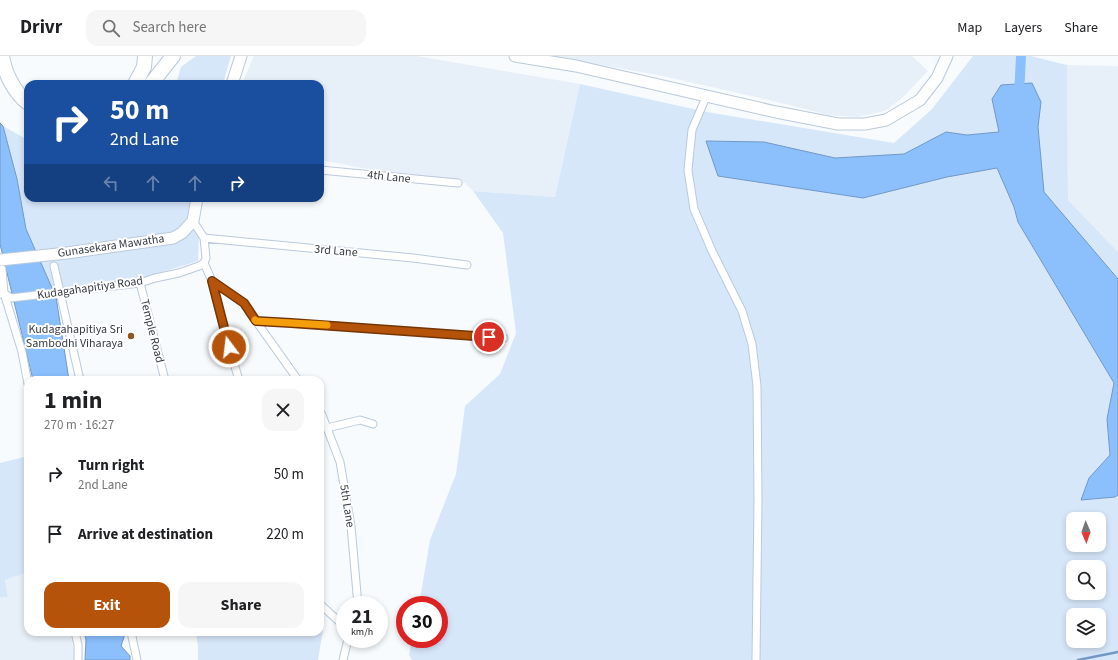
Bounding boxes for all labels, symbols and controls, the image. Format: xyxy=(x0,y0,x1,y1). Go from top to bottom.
search box xyxy=(86,10,366,46)
text: Drivr xyxy=(20,14,62,41)
icon: search xyxy=(100,17,122,39)
text: Search here xyxy=(132,17,206,38)
text: Map xyxy=(957,18,982,38)
text: Layers xyxy=(1004,18,1042,38)
text: Share xyxy=(1064,18,1098,38)
text: 50 m xyxy=(110,90,169,130)
icon: right xyxy=(44,96,96,148)
text: 2nd Lane xyxy=(110,127,179,152)
street label: 4th Lane xyxy=(367,166,411,188)
icon: left xyxy=(100,172,122,194)
icon: ahead xyxy=(142,172,164,194)
icon: ahead xyxy=(184,172,206,194)
icon: right xyxy=(226,172,248,194)
street label: Gunasekara Mawatha xyxy=(57,230,165,262)
street label: 3rd Lane xyxy=(314,241,358,261)
street label: Kudagahapitiya Road xyxy=(36,272,144,304)
street label: Temple Road xyxy=(136,297,168,365)
pin xyxy=(472,320,506,354)
place label: Kudagahapitiya Sri Sambodhi Viharaya xyxy=(26,321,123,352)
position arrow xyxy=(208,326,250,368)
icon: arrive xyxy=(478,326,500,348)
marker: Kudagahapitiya Sri Sambodhi Viharaya xyxy=(126,331,136,341)
text: 1 min xyxy=(44,383,102,418)
button: close xyxy=(262,389,304,431)
text: 270 m · 16:27 xyxy=(44,416,114,434)
text: Turn right xyxy=(78,455,144,476)
icon: right xyxy=(44,463,66,485)
text: 50 m xyxy=(274,464,304,485)
text: 2nd Lane xyxy=(78,476,128,494)
street label: 5th Lane xyxy=(335,483,359,529)
north arrow xyxy=(1066,512,1106,552)
map controls xyxy=(1066,512,1106,648)
icon: arrive xyxy=(44,523,66,545)
text: Arrive at destination xyxy=(78,524,213,545)
text: 220 m xyxy=(266,524,304,545)
button: search xyxy=(1066,560,1106,600)
button: Exit xyxy=(44,582,170,628)
button: Share xyxy=(178,582,304,628)
speed limit sign: 30 xyxy=(396,596,448,648)
text: 21 xyxy=(351,603,373,631)
button: layers xyxy=(1066,608,1106,648)
text: km/h xyxy=(351,625,373,639)

